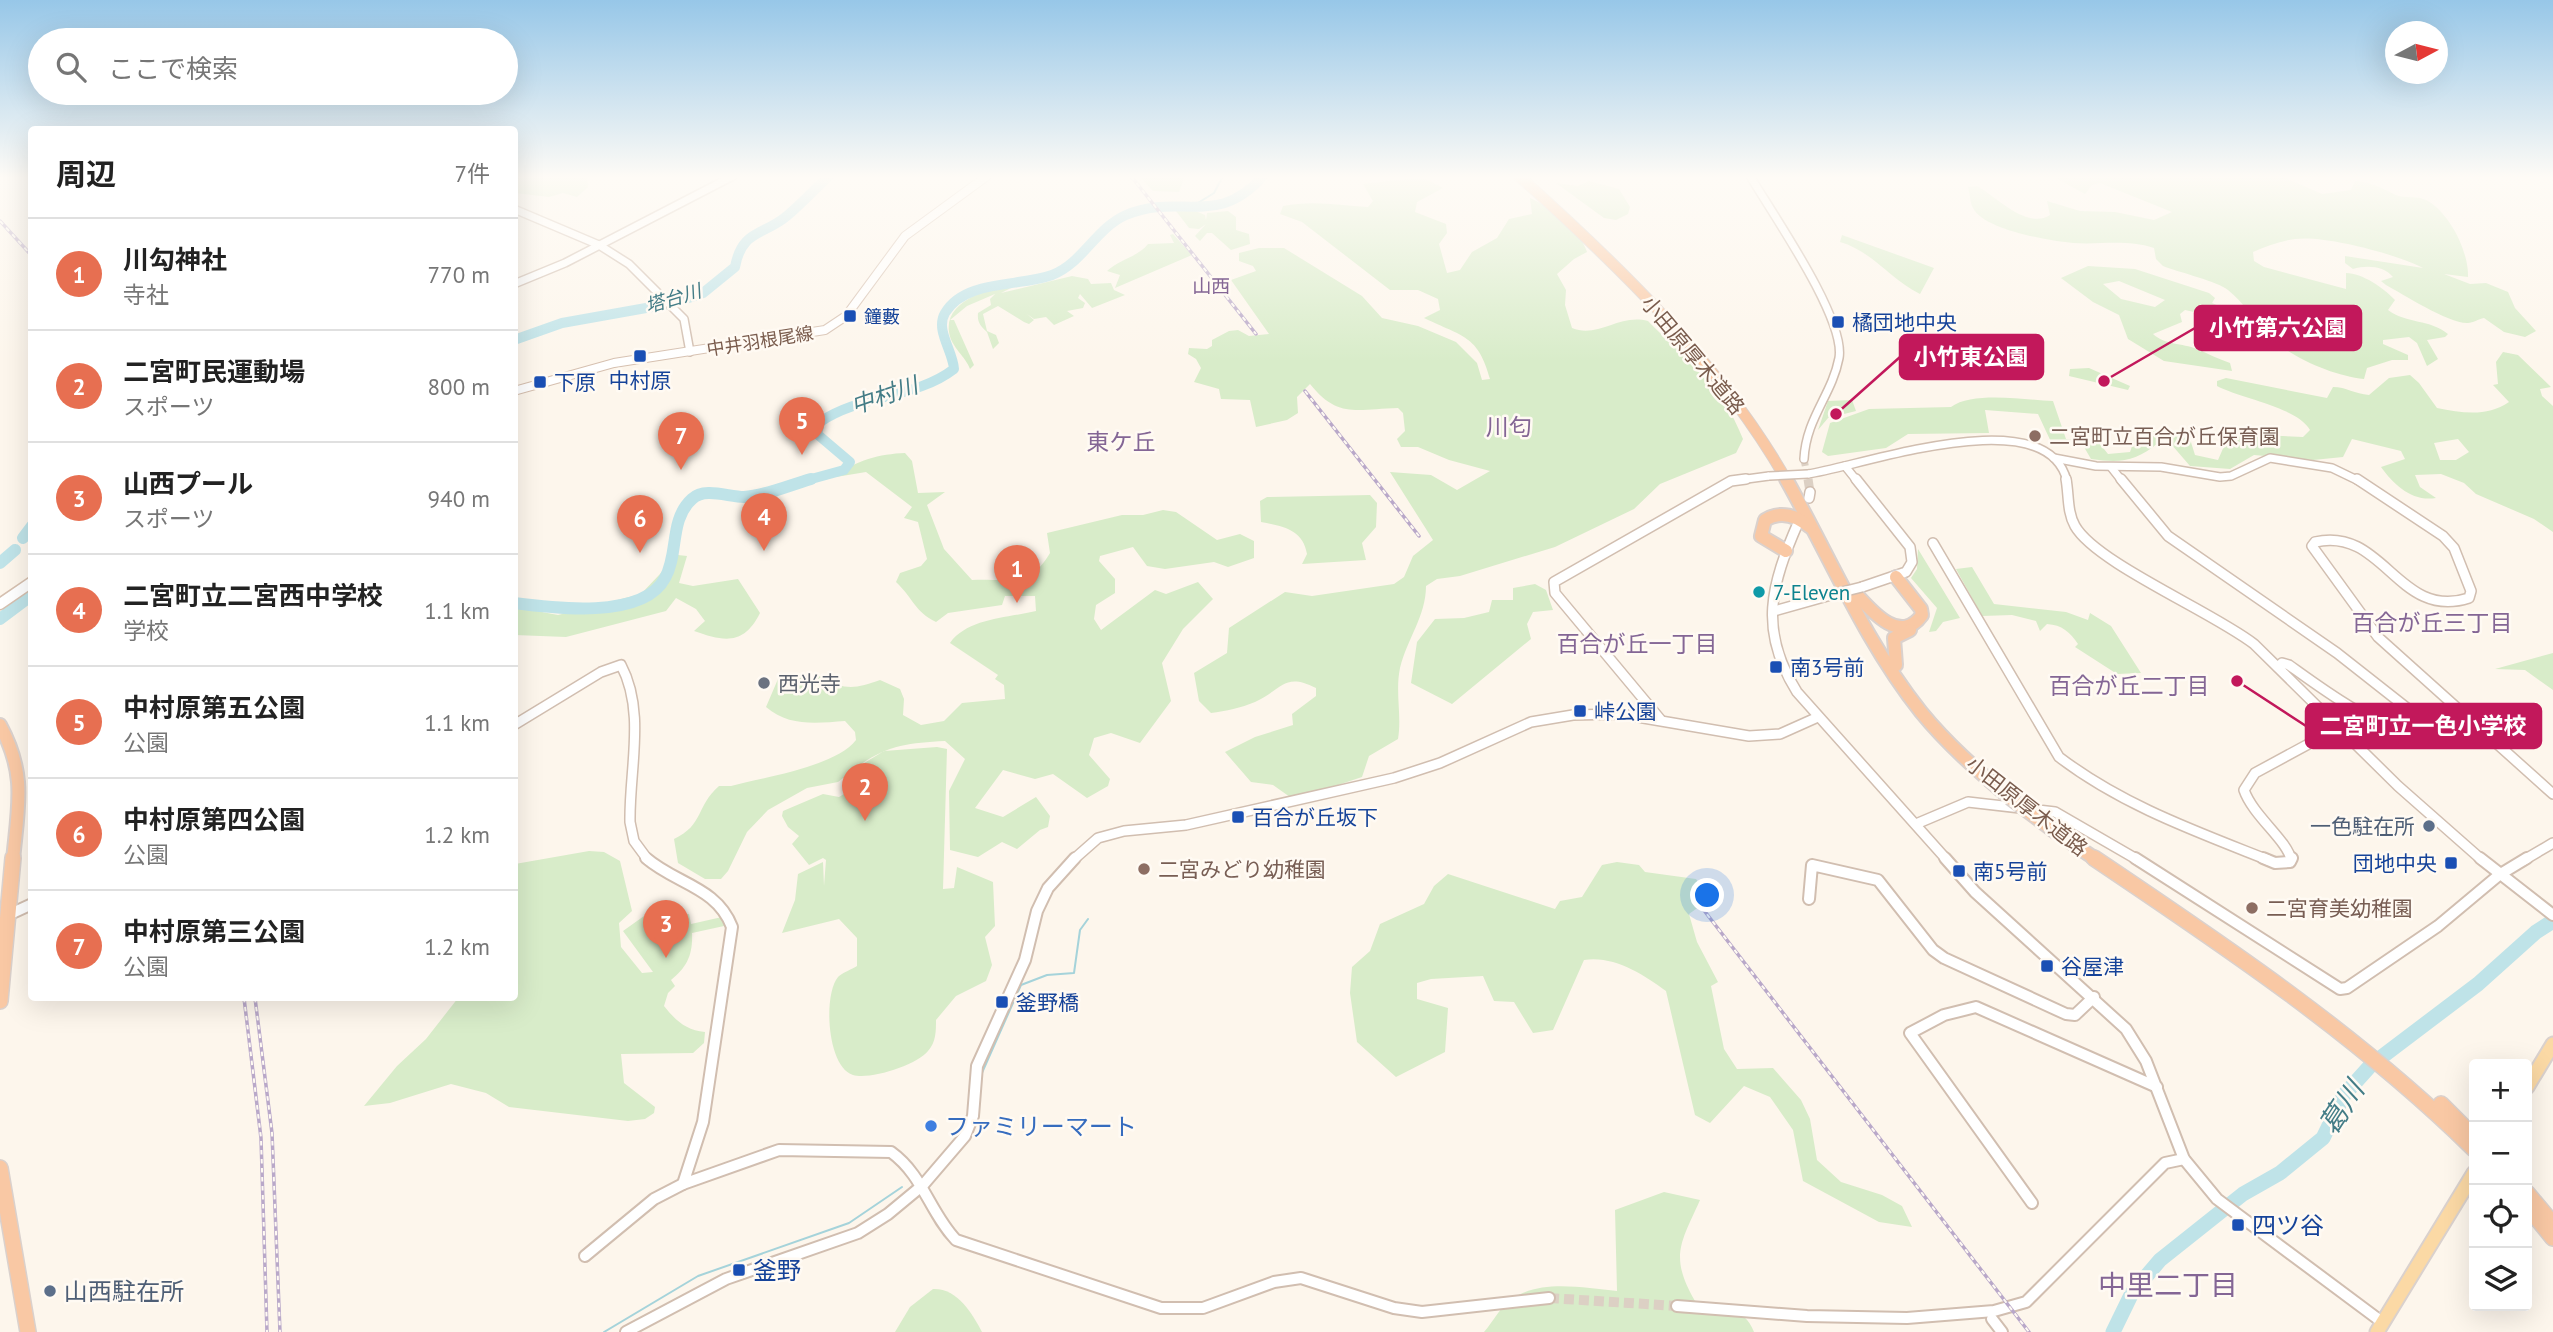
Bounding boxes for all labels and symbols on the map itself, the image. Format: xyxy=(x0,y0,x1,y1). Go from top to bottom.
north arrow xyxy=(2385,21,2448,84)
district label: 山西 xyxy=(1192,274,1230,298)
water label: 塔台川 xyxy=(642,278,706,318)
street label: 小田原厚木道路 xyxy=(1635,290,1751,420)
place label: 鐘藪 xyxy=(864,305,900,328)
callout: 小竹第六公園 xyxy=(2195,306,2361,350)
marker: 鐘藪 xyxy=(842,308,858,324)
place label: 橘団地中央 xyxy=(1852,309,1957,336)
text: 小竹第六公園 xyxy=(2209,313,2347,342)
marker: 橘団地中央 xyxy=(1830,314,1846,330)
street label: 中井羽根尾線 xyxy=(705,321,815,361)
callout: 小竹東公園 xyxy=(1900,335,2043,379)
text: 小竹東公園 xyxy=(1914,342,2029,371)
marker: 中村原 xyxy=(632,348,648,364)
place label: 中村原 xyxy=(609,367,672,394)
place label: 下原 xyxy=(554,369,596,396)
water label: 中村川 xyxy=(847,369,924,420)
marker: 下原 xyxy=(532,374,548,390)
pin: 5 xyxy=(779,397,825,455)
pin: 7 xyxy=(658,412,704,470)
district label: 川匂 xyxy=(1486,412,1532,441)
place label: 二宮町立百合が丘保育園 xyxy=(2049,423,2280,450)
district label: 東ケ丘 xyxy=(1087,427,1156,456)
marker: 二宮町立百合が丘保育園 xyxy=(2027,428,2043,444)
pin: 4 xyxy=(741,493,787,551)
pin: 6 xyxy=(617,495,663,553)
pin: 1 xyxy=(994,545,1040,603)
place label: 7-Eleven xyxy=(1773,579,1850,606)
marker: 7-Eleven xyxy=(1751,584,1767,600)
district label: 百合が丘三丁目 xyxy=(2352,608,2513,637)
district label: 百合が丘一丁目 xyxy=(1557,629,1718,658)
place label: 南3号前 xyxy=(1790,654,1864,681)
marker: 南3号前 xyxy=(1768,659,1784,675)
place label: 西光寺 xyxy=(778,670,841,697)
district label: 百合が丘二丁目 xyxy=(2049,671,2210,700)
marker: 西光寺 xyxy=(756,675,772,691)
place label: 峠公園 xyxy=(1594,698,1657,725)
marker: 峠公園 xyxy=(1572,703,1588,719)
callout: 二宮町立一色小学校 xyxy=(2306,704,2541,748)
text: 二宮町立一色小学校 xyxy=(2320,711,2527,740)
street label: 小田原厚木道路 xyxy=(1961,750,2093,862)
pin: 2 xyxy=(842,763,888,821)
place label: 百合が丘坂下 xyxy=(1252,804,1378,831)
marker: 百合が丘坂下 xyxy=(1230,809,1246,825)
place label: 一色駐在所 xyxy=(2310,813,2415,840)
marker: 一色駐在所 xyxy=(2421,818,2437,834)
place label: 団地中央 xyxy=(2353,850,2437,877)
marker: 団地中央 xyxy=(2443,855,2459,871)
place label: 二宮みどり幼稚園 xyxy=(1158,856,1326,883)
place label: 南5号前 xyxy=(1973,858,2047,885)
marker: 二宮みどり幼稚園 xyxy=(1136,861,1152,877)
marker: 南5号前 xyxy=(1951,863,1967,879)
your location xyxy=(1690,878,1724,912)
place label: 二宮育美幼稚園 xyxy=(2266,895,2413,922)
pin: 3 xyxy=(643,900,689,958)
marker: 二宮育美幼稚園 xyxy=(2244,900,2260,916)
place label: 谷屋津 xyxy=(2061,953,2124,980)
marker: 谷屋津 xyxy=(2039,958,2055,974)
place label: 釜野橋 xyxy=(1016,989,1079,1016)
marker: 釜野橋 xyxy=(994,994,1010,1010)
water label: 葛川 xyxy=(2310,1071,2373,1141)
place label: ファミリーマート xyxy=(945,1111,1137,1142)
marker: ファミリーマート xyxy=(923,1118,939,1134)
place label: 四ツ谷 xyxy=(2252,1210,2324,1241)
marker: 四ツ谷 xyxy=(2230,1217,2246,1233)
place label: 釜野 xyxy=(753,1255,801,1286)
marker: 釜野 xyxy=(731,1262,747,1278)
district label: 中里二丁目 xyxy=(2098,1266,2238,1303)
place label: 山西駐在所 xyxy=(64,1276,184,1307)
marker: 山西駐在所 xyxy=(42,1283,58,1299)

